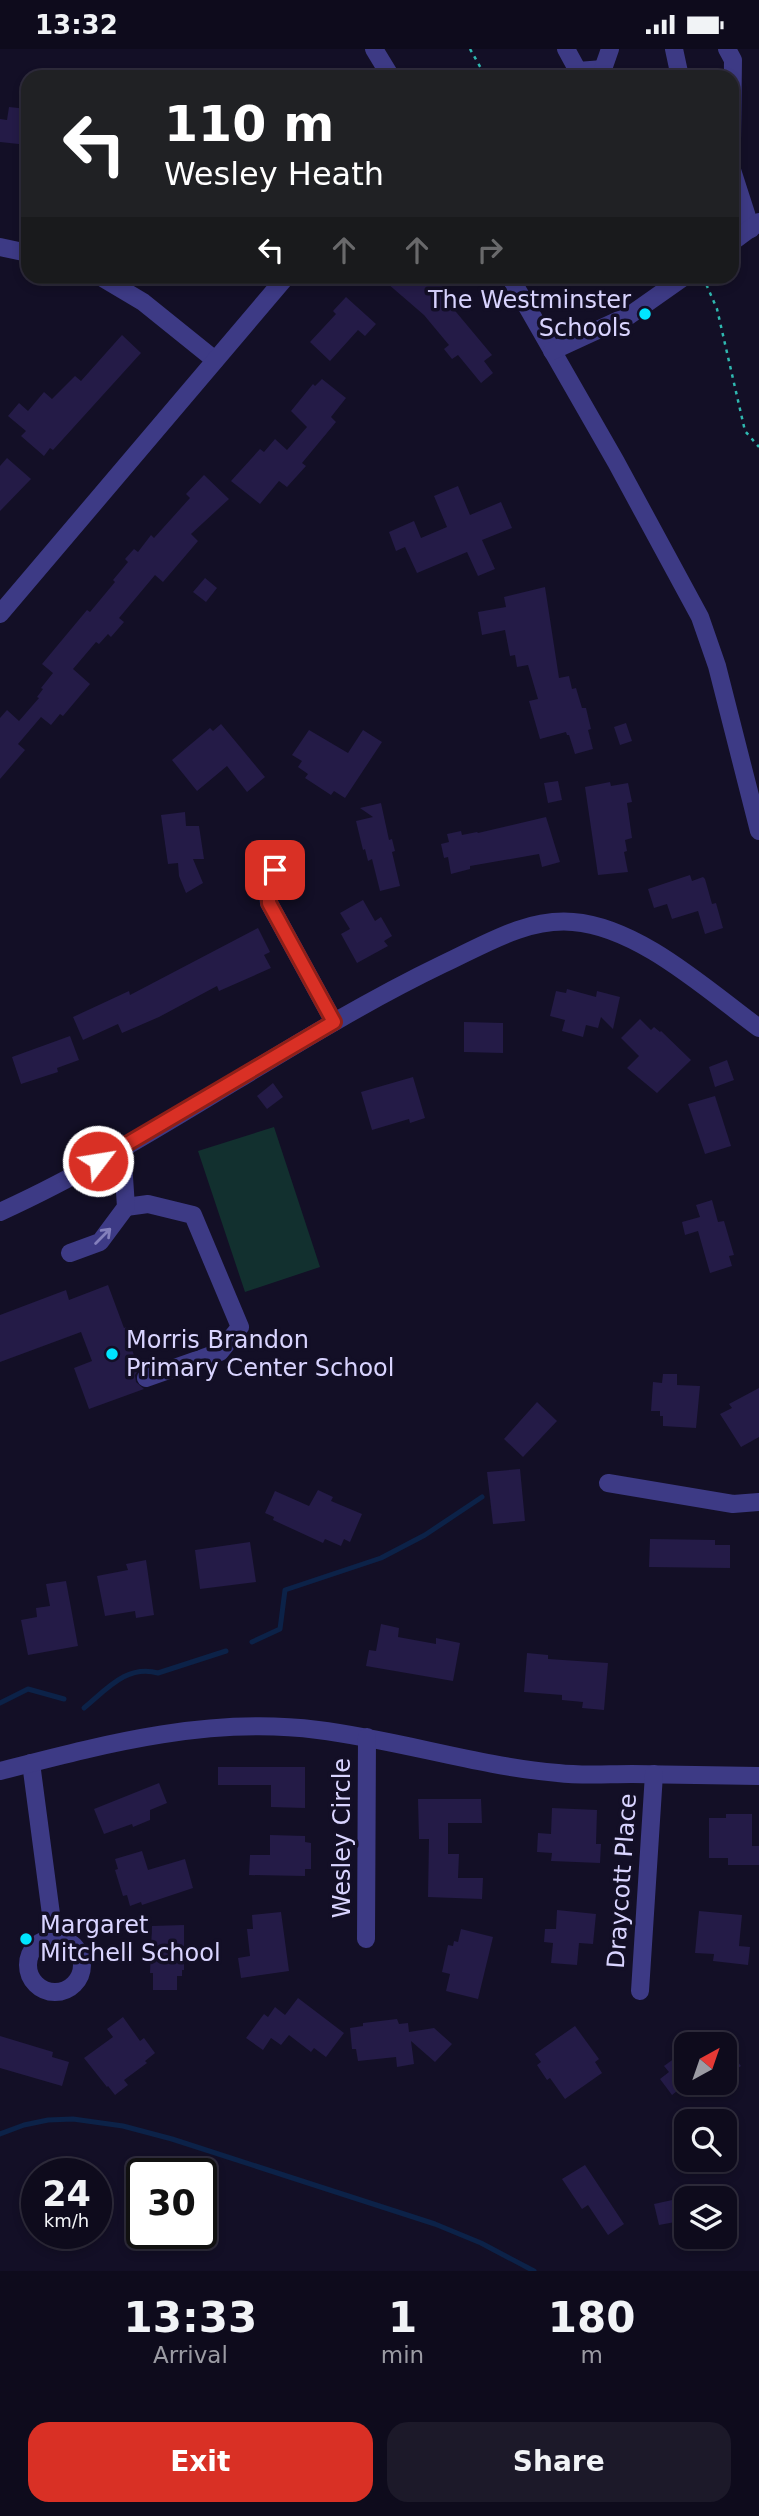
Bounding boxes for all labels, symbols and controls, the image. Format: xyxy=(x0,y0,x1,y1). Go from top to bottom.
text: 13:32 xyxy=(35,10,118,40)
text: 110 m xyxy=(164,96,334,153)
icon: left xyxy=(49,98,140,189)
text: Wesley Heath xyxy=(164,155,384,193)
icon: left xyxy=(252,231,290,269)
icon: ahead xyxy=(325,231,363,269)
icon: ahead xyxy=(398,231,436,269)
icon: right xyxy=(471,231,509,269)
place label: The Westminster Schools xyxy=(427,286,631,342)
marker: The Westminster Schools xyxy=(637,306,653,322)
pin xyxy=(245,840,305,900)
icon: arrive xyxy=(256,851,294,889)
position arrow xyxy=(61,1124,135,1198)
one-way arrow xyxy=(93,1228,111,1245)
place label: Morris Brandon Primary Center School xyxy=(126,1326,394,1382)
marker: Morris Brandon Primary Center School xyxy=(104,1346,120,1362)
street label: Wesley Circle xyxy=(328,1758,356,1918)
street label: Draycott Place xyxy=(602,1793,642,1969)
place label: Margaret Mitchell School xyxy=(40,1911,221,1967)
marker: Margaret Mitchell School xyxy=(18,1931,34,1947)
north arrow xyxy=(674,2032,737,2095)
map controls xyxy=(674,2032,737,2249)
button: search xyxy=(674,2109,737,2172)
speed limit sign: 30 xyxy=(126,2158,217,2249)
text: 24 xyxy=(42,2174,91,2214)
button: layers xyxy=(674,2186,737,2249)
text: km/h xyxy=(44,2210,89,2231)
text: 13:33 xyxy=(124,2293,257,2342)
text: 1 xyxy=(388,2293,417,2342)
text: 180 xyxy=(548,2293,635,2342)
text: Arrival xyxy=(153,2342,228,2368)
text: min xyxy=(381,2342,424,2368)
text: m xyxy=(580,2342,603,2368)
button: Exit xyxy=(28,2422,373,2502)
button: Share xyxy=(387,2422,731,2502)

